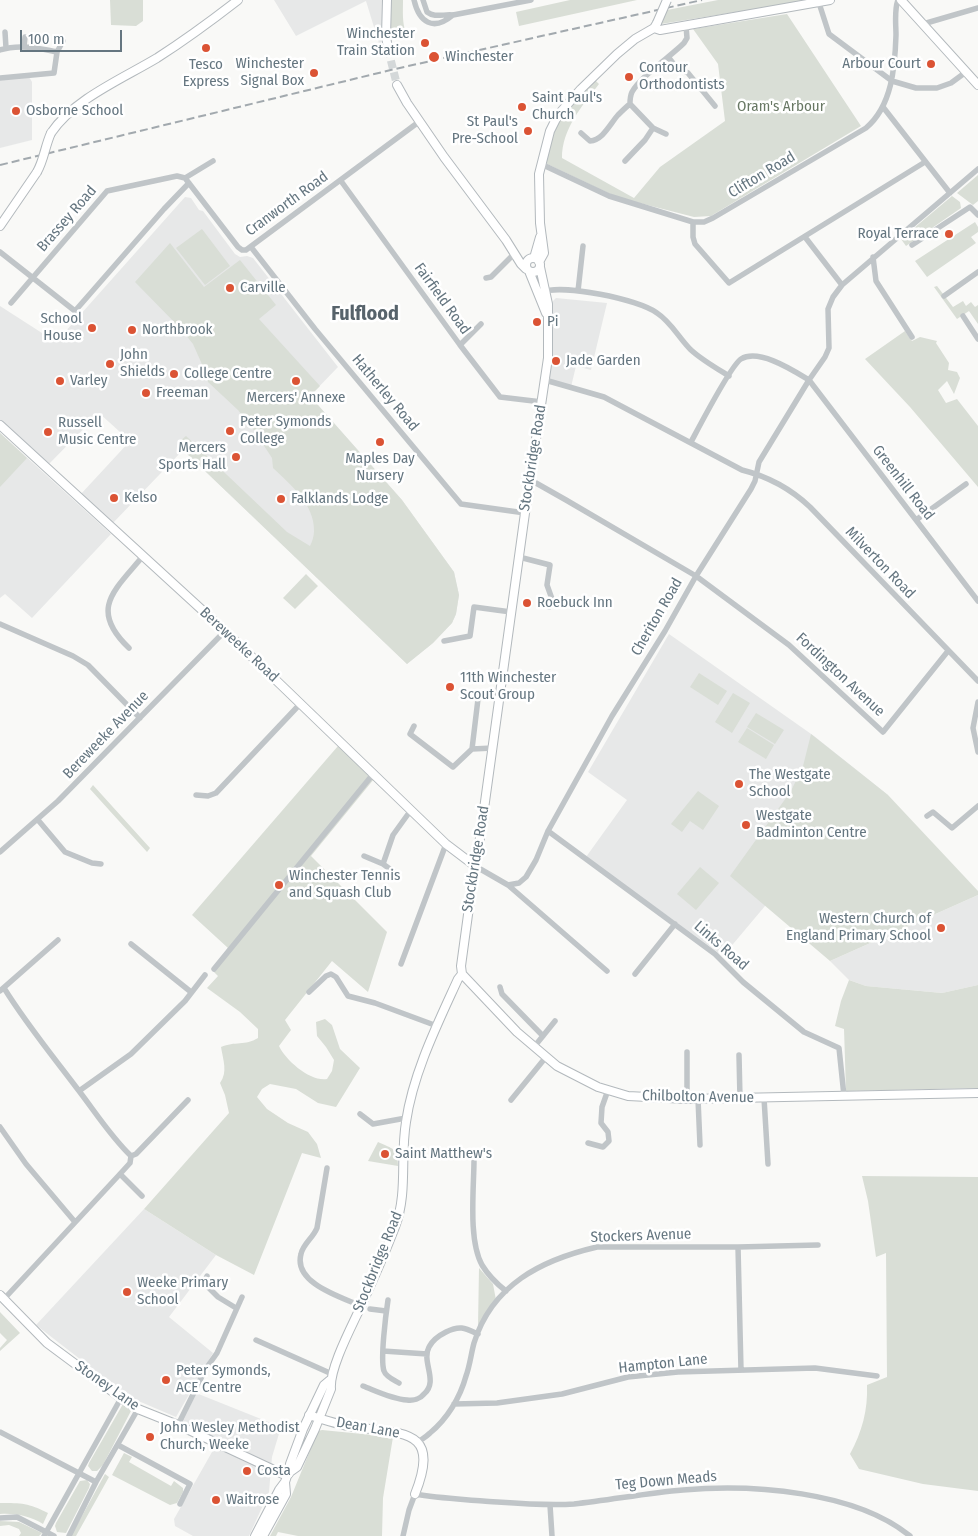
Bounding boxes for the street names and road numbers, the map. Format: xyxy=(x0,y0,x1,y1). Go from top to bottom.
street label: Clifton Road xyxy=(725,148,799,202)
street label: Cranworth Road xyxy=(242,168,332,240)
street label: Brassey Road xyxy=(33,182,101,256)
street label: Fairfield Road xyxy=(410,260,474,338)
street label: Hatherley Road xyxy=(348,351,422,435)
street label: Stockbridge Road xyxy=(516,404,550,512)
street label: Greenhill Road xyxy=(868,442,938,524)
street label: Milverton Road xyxy=(841,523,919,603)
street label: Cheriton Road xyxy=(627,575,687,659)
street label: Bereweeke Road xyxy=(196,604,282,686)
street label: Fordington Avenue xyxy=(792,629,888,721)
street label: Bereweeke Avenue xyxy=(59,687,153,783)
street label: Stockbridge Road xyxy=(459,805,493,913)
street label: Links Road xyxy=(690,917,752,975)
street label: Chilbolton Avenue xyxy=(642,1087,754,1107)
street label: Stockbridge Road xyxy=(350,1209,406,1315)
street label: Stockers Avenue xyxy=(590,1225,692,1247)
street label: Hampton Lane xyxy=(618,1350,708,1378)
street label: Stoney Lane xyxy=(71,1357,143,1415)
street label: Dean Lane xyxy=(335,1414,401,1442)
street label: Teg Down Meads xyxy=(615,1468,717,1494)

